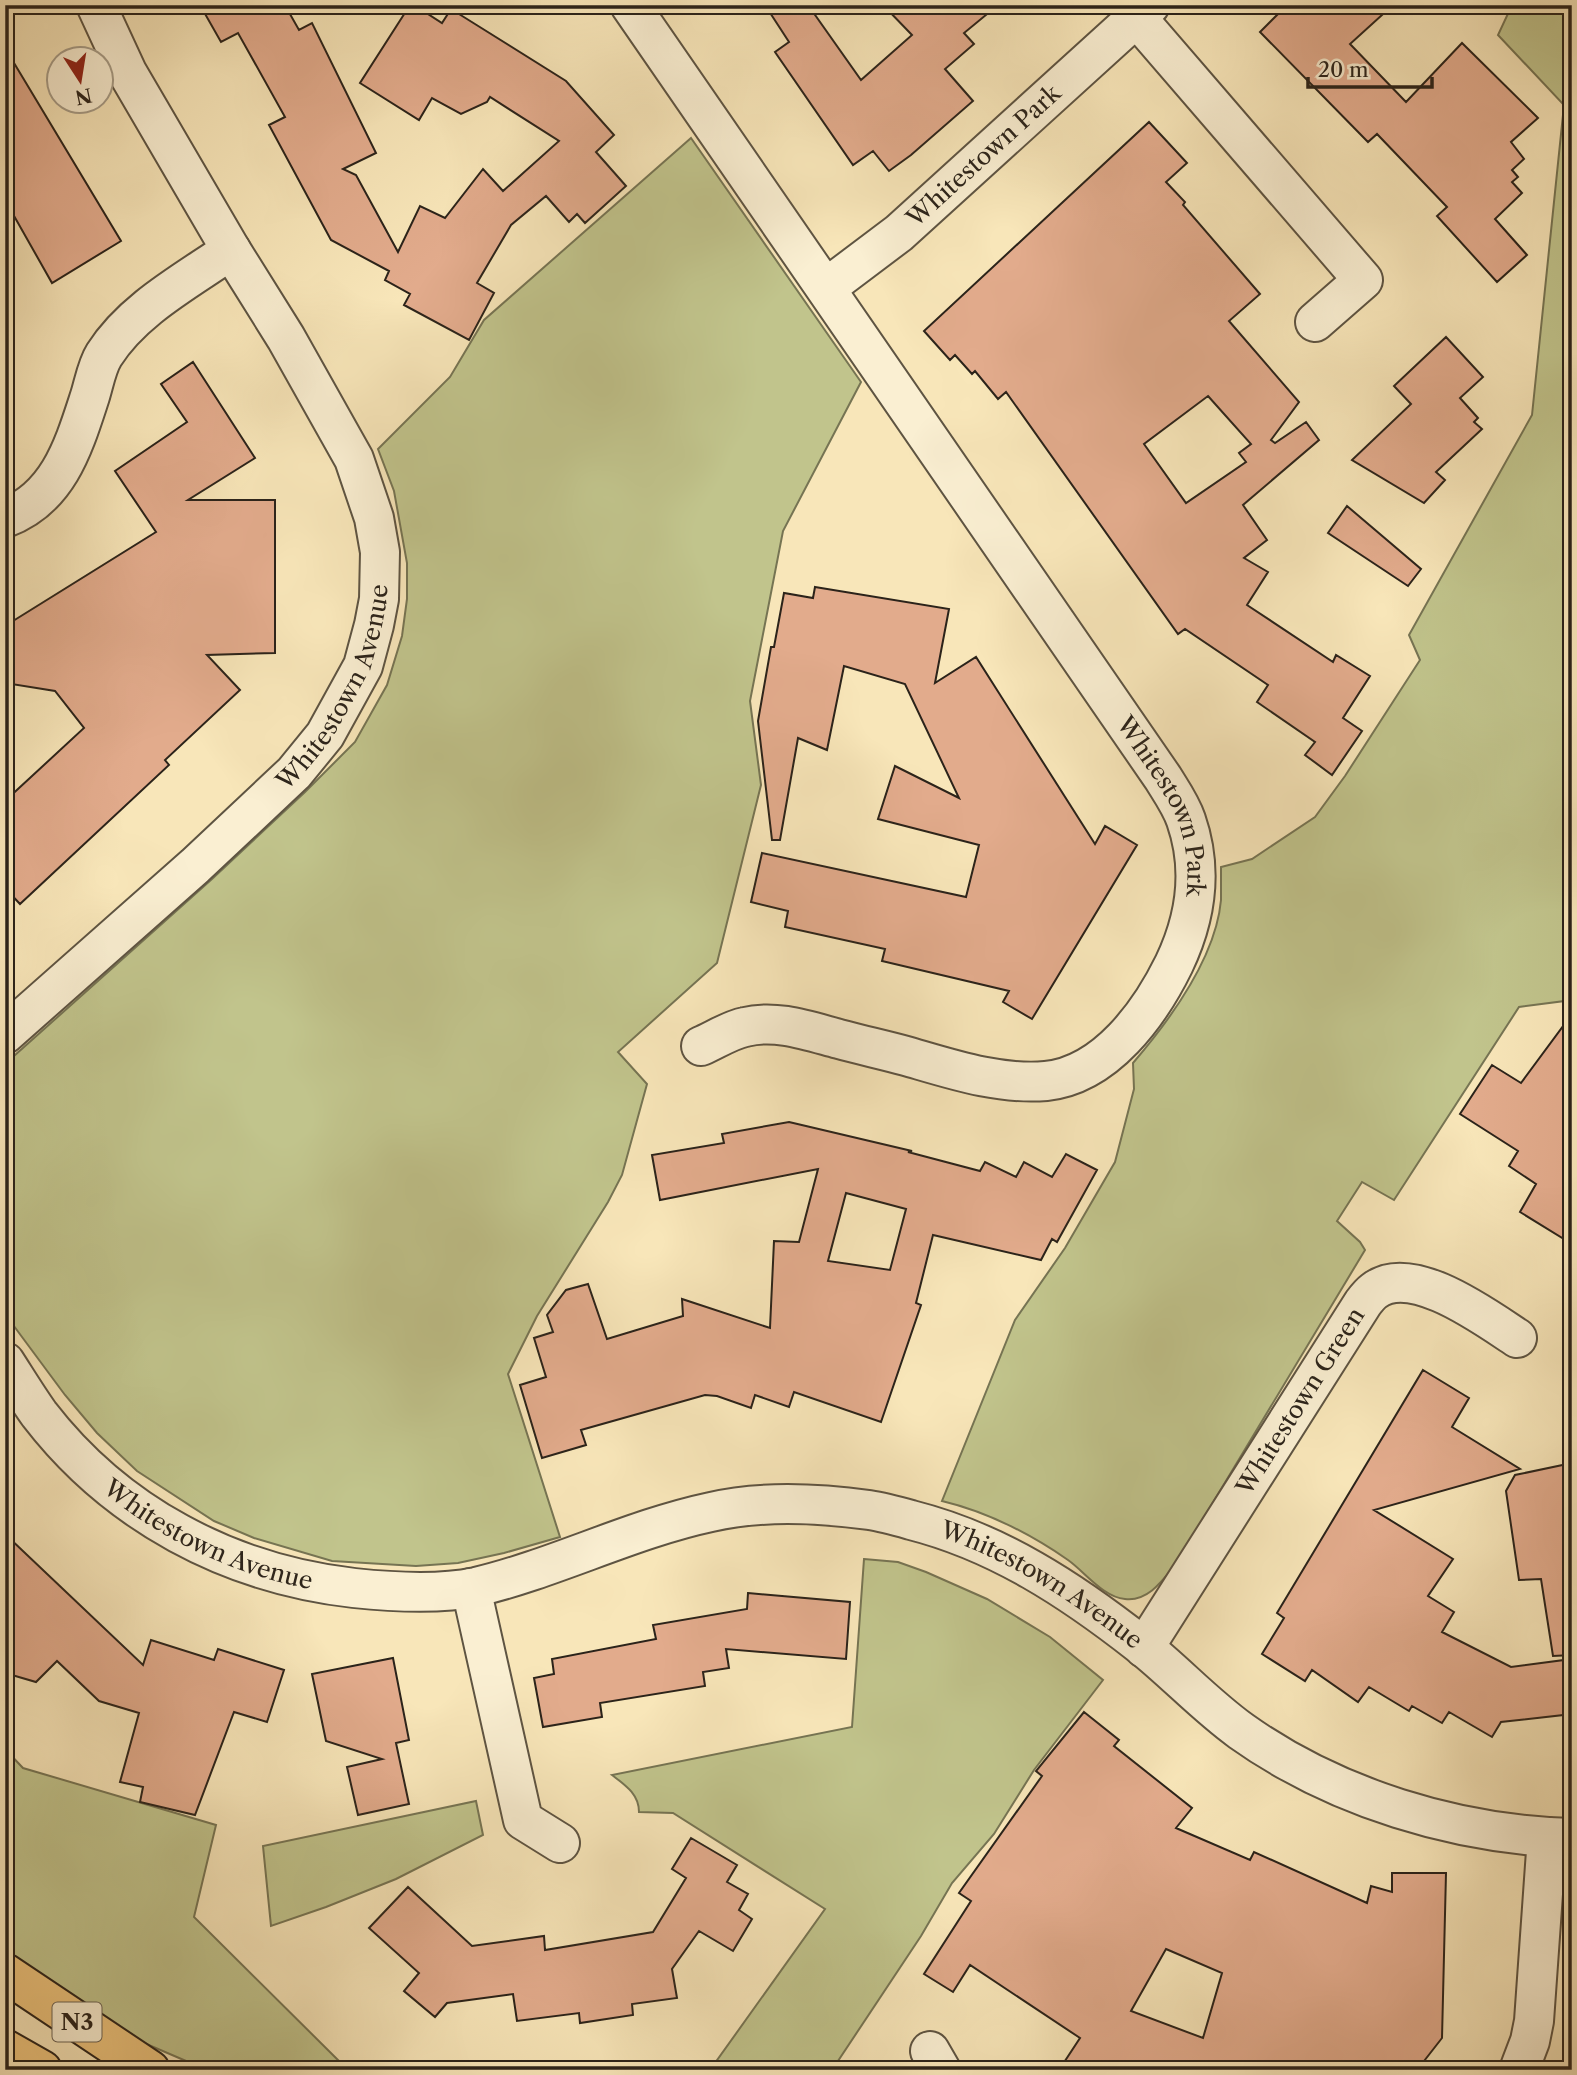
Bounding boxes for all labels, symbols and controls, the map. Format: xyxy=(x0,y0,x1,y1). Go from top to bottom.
north arrow xyxy=(46,46,116,116)
scale bar xyxy=(1308,46,1432,90)
text: 20 m xyxy=(1318,57,1369,82)
street label: Whitestown Park xyxy=(900,78,1067,233)
text: N xyxy=(73,83,94,109)
street label: Whitestown Avenue xyxy=(270,584,393,796)
street label: Whitestown Park xyxy=(1110,710,1211,899)
street label: Whitestown Green xyxy=(1229,1302,1370,1501)
street label: Whitestown Avenue xyxy=(97,1472,316,1595)
street label: Whitestown Avenue xyxy=(936,1514,1148,1655)
road number: N3 xyxy=(52,2002,102,2041)

